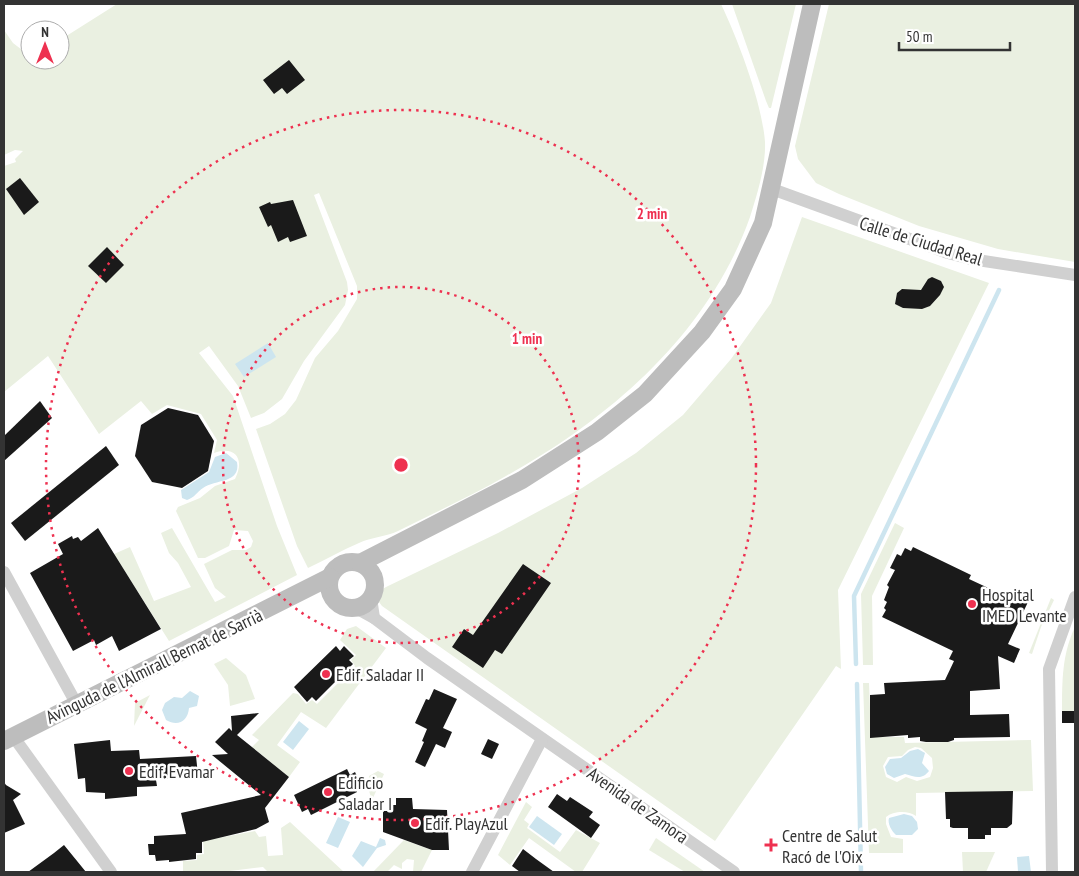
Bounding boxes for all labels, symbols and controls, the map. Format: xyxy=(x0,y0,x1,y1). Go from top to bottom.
north arrow xyxy=(20,20,70,70)
scale bar xyxy=(899,20,1010,52)
text: N xyxy=(41,23,49,41)
text: 50 m xyxy=(906,27,932,46)
text: 2 min xyxy=(637,204,667,223)
street label: Calle de Ciudad Real xyxy=(857,211,986,271)
text: 1 min xyxy=(512,329,542,348)
centre of rings xyxy=(392,456,410,474)
place label: Hospital IMED Levante xyxy=(982,583,1067,627)
marker: Hospital IMED Levante xyxy=(966,598,978,610)
street label: Avinguda de l'Almirall Bernat de Sarrià xyxy=(42,603,266,729)
place label: Edif. Saladar II xyxy=(336,663,424,686)
marker: Edif. Saladar II xyxy=(320,668,332,680)
place label: Edif. Evamar xyxy=(139,760,215,783)
street label: Avenida de Zamora xyxy=(583,762,693,848)
marker: Edif. Evamar xyxy=(123,765,135,777)
place label: Edificio Saladar I xyxy=(338,771,392,815)
marker: Edificio Saladar I xyxy=(322,786,334,798)
place label: Edif. PlayAzul xyxy=(425,812,509,835)
marker: Edif. PlayAzul xyxy=(409,817,421,829)
place label: Centre de Salut Racó de l'Oix xyxy=(782,824,877,868)
marker: Centre de Salut Racó de l'Oix xyxy=(764,838,778,852)

